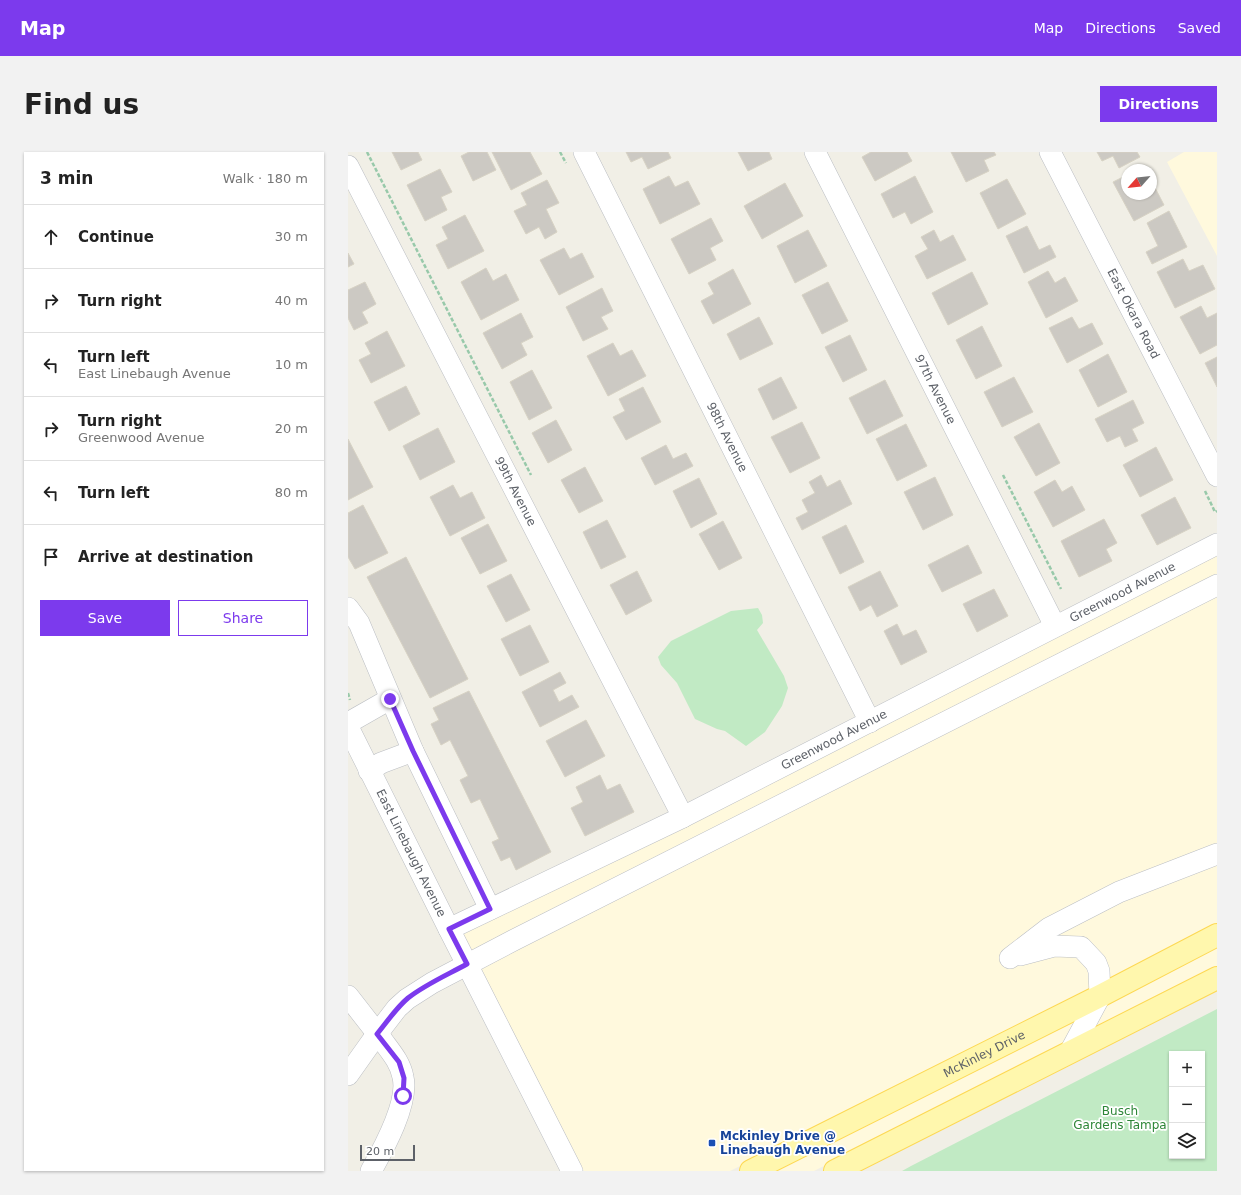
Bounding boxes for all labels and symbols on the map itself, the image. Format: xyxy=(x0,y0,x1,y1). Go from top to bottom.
north arrow xyxy=(1121,164,1157,200)
street label: East Okara Road xyxy=(1104,266,1162,361)
street label: 97th Avenue xyxy=(912,352,959,426)
street label: 98th Avenue xyxy=(704,400,750,474)
street label: 99th Avenue xyxy=(492,454,539,528)
street label: Greenwood Avenue xyxy=(1067,559,1178,625)
route end xyxy=(381,690,399,708)
street label: Greenwood Avenue xyxy=(779,707,889,773)
street label: East Linebaugh Avenue xyxy=(373,787,449,919)
street label: McKinley Drive xyxy=(941,1028,1027,1080)
route start xyxy=(394,1087,412,1105)
park label: Busch Gardens Tampa xyxy=(1073,1104,1167,1132)
place label: Mckinley Drive @ Linebaugh Avenue xyxy=(720,1129,845,1157)
marker: Mckinley Drive @ Linebaugh Avenue xyxy=(707,1138,717,1148)
scale bar xyxy=(360,1143,415,1162)

